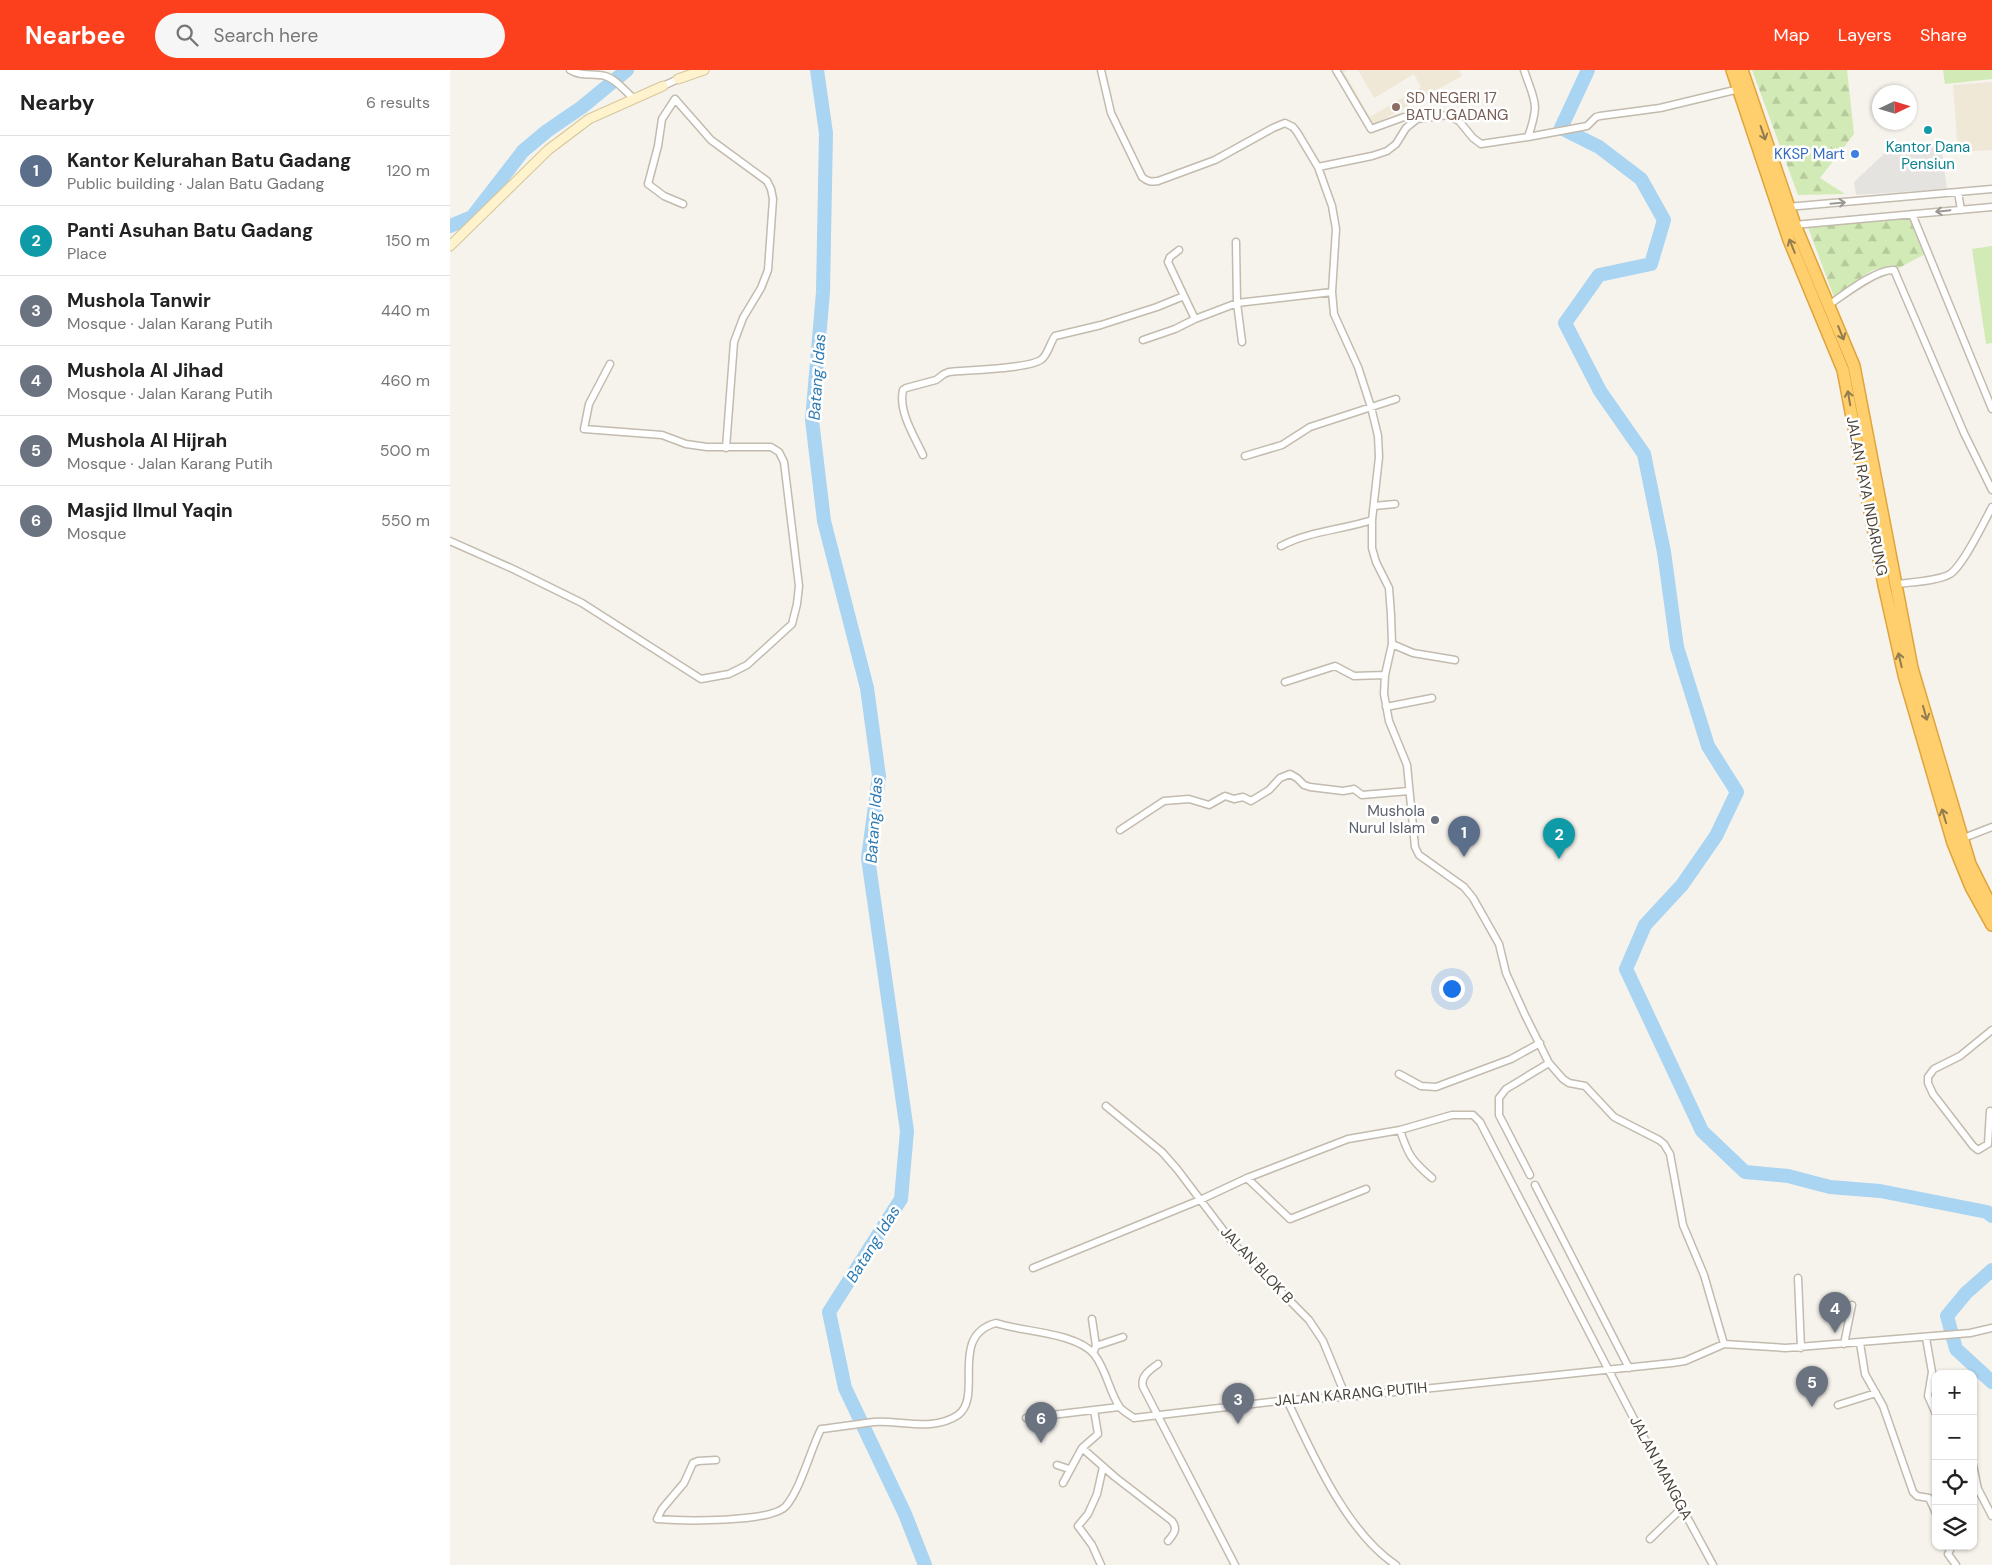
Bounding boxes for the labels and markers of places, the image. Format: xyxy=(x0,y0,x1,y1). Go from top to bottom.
place label: SD NEGERI 17 BATU GADANG xyxy=(1406,88,1508,125)
marker: SD NEGERI 17 BATU GADANG xyxy=(1390,101,1402,113)
marker: Kantor Dana Pensiun xyxy=(1922,124,1934,136)
place label: Kantor Dana Pensiun xyxy=(1886,137,1970,174)
place label: KKSP Mart xyxy=(1774,144,1845,164)
marker: KKSP Mart xyxy=(1849,148,1861,160)
place label: Mushola Nurul Islam xyxy=(1349,801,1425,838)
marker: Mushola Nurul Islam xyxy=(1429,814,1441,826)
pin: 1 xyxy=(1448,816,1480,857)
pin: 2 xyxy=(1543,818,1575,859)
pin: 4 xyxy=(1819,1292,1851,1333)
pin: 5 xyxy=(1796,1366,1828,1407)
pin: 3 xyxy=(1222,1383,1254,1424)
pin: 6 xyxy=(1025,1402,1057,1443)

